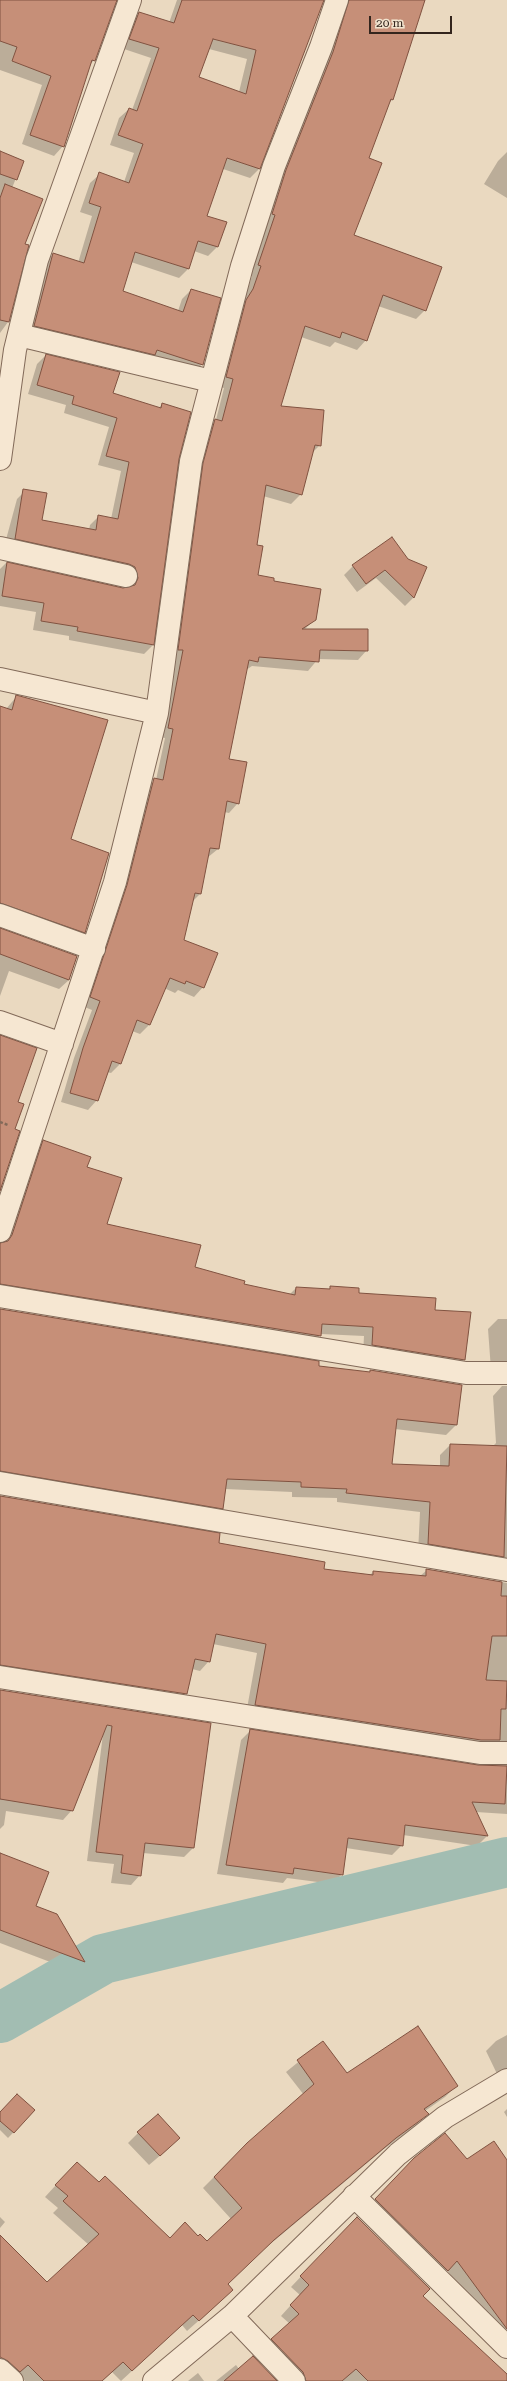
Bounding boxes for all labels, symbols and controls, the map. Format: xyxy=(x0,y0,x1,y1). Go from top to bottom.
scale bar xyxy=(371,8,454,34)
text: 20 m xyxy=(376,16,403,30)

